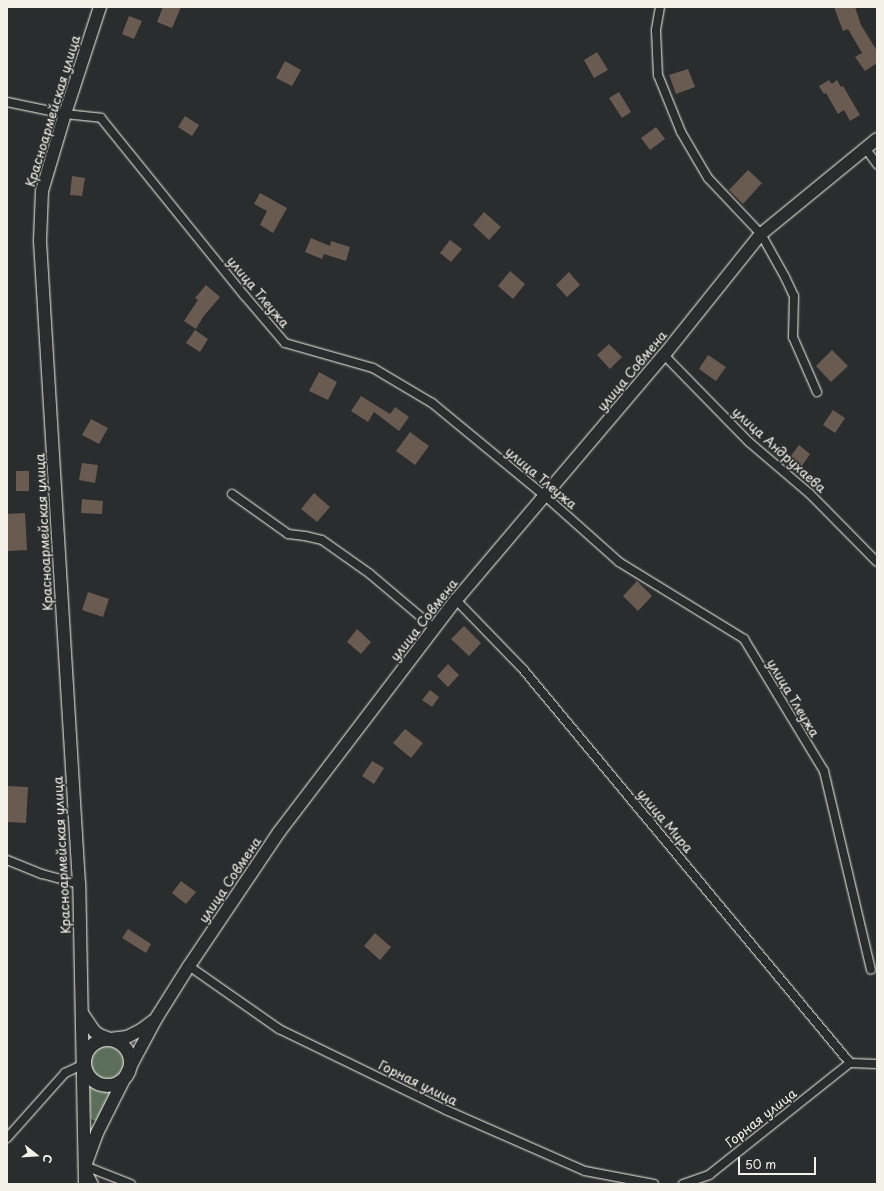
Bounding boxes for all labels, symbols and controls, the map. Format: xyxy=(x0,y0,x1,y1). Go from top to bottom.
street label: Красноармейская улица xyxy=(22,33,84,189)
street label: улица Тлеужа xyxy=(223,253,293,331)
street label: улица Совмена xyxy=(594,327,670,415)
street label: улица Андрухаева xyxy=(729,404,829,496)
street label: улица Тлеужа xyxy=(502,443,580,513)
street label: Красноармейская улица xyxy=(32,452,56,612)
street label: улица Совмена xyxy=(387,576,461,664)
street label: улица Тлеужа xyxy=(763,656,823,740)
street label: Красноармейская улица xyxy=(50,775,74,935)
street label: улица Мира xyxy=(634,786,696,856)
street label: улица Совмена xyxy=(195,834,265,926)
street label: Горная улица xyxy=(376,1057,460,1109)
street label: Горная улица xyxy=(722,1085,800,1151)
north arrow xyxy=(16,1135,56,1175)
scale bar xyxy=(740,1149,818,1175)
text: С xyxy=(39,1152,57,1165)
text: 50 m xyxy=(745,1155,776,1173)

